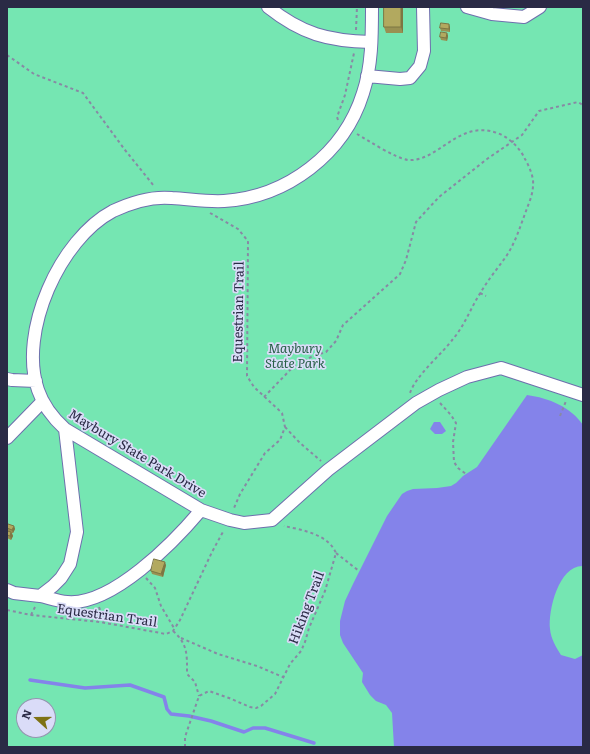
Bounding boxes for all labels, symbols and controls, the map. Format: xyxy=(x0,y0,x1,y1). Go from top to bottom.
street label: Equestrian Trail xyxy=(230,261,248,363)
park label: Maybury State Park xyxy=(265,341,325,372)
street label: Maybury State Park Drive xyxy=(65,407,209,501)
street label: Hiking Trail xyxy=(286,569,328,647)
street label: Equestrian Trail xyxy=(56,601,158,631)
north arrow xyxy=(16,698,56,738)
text: N xyxy=(17,707,35,721)

